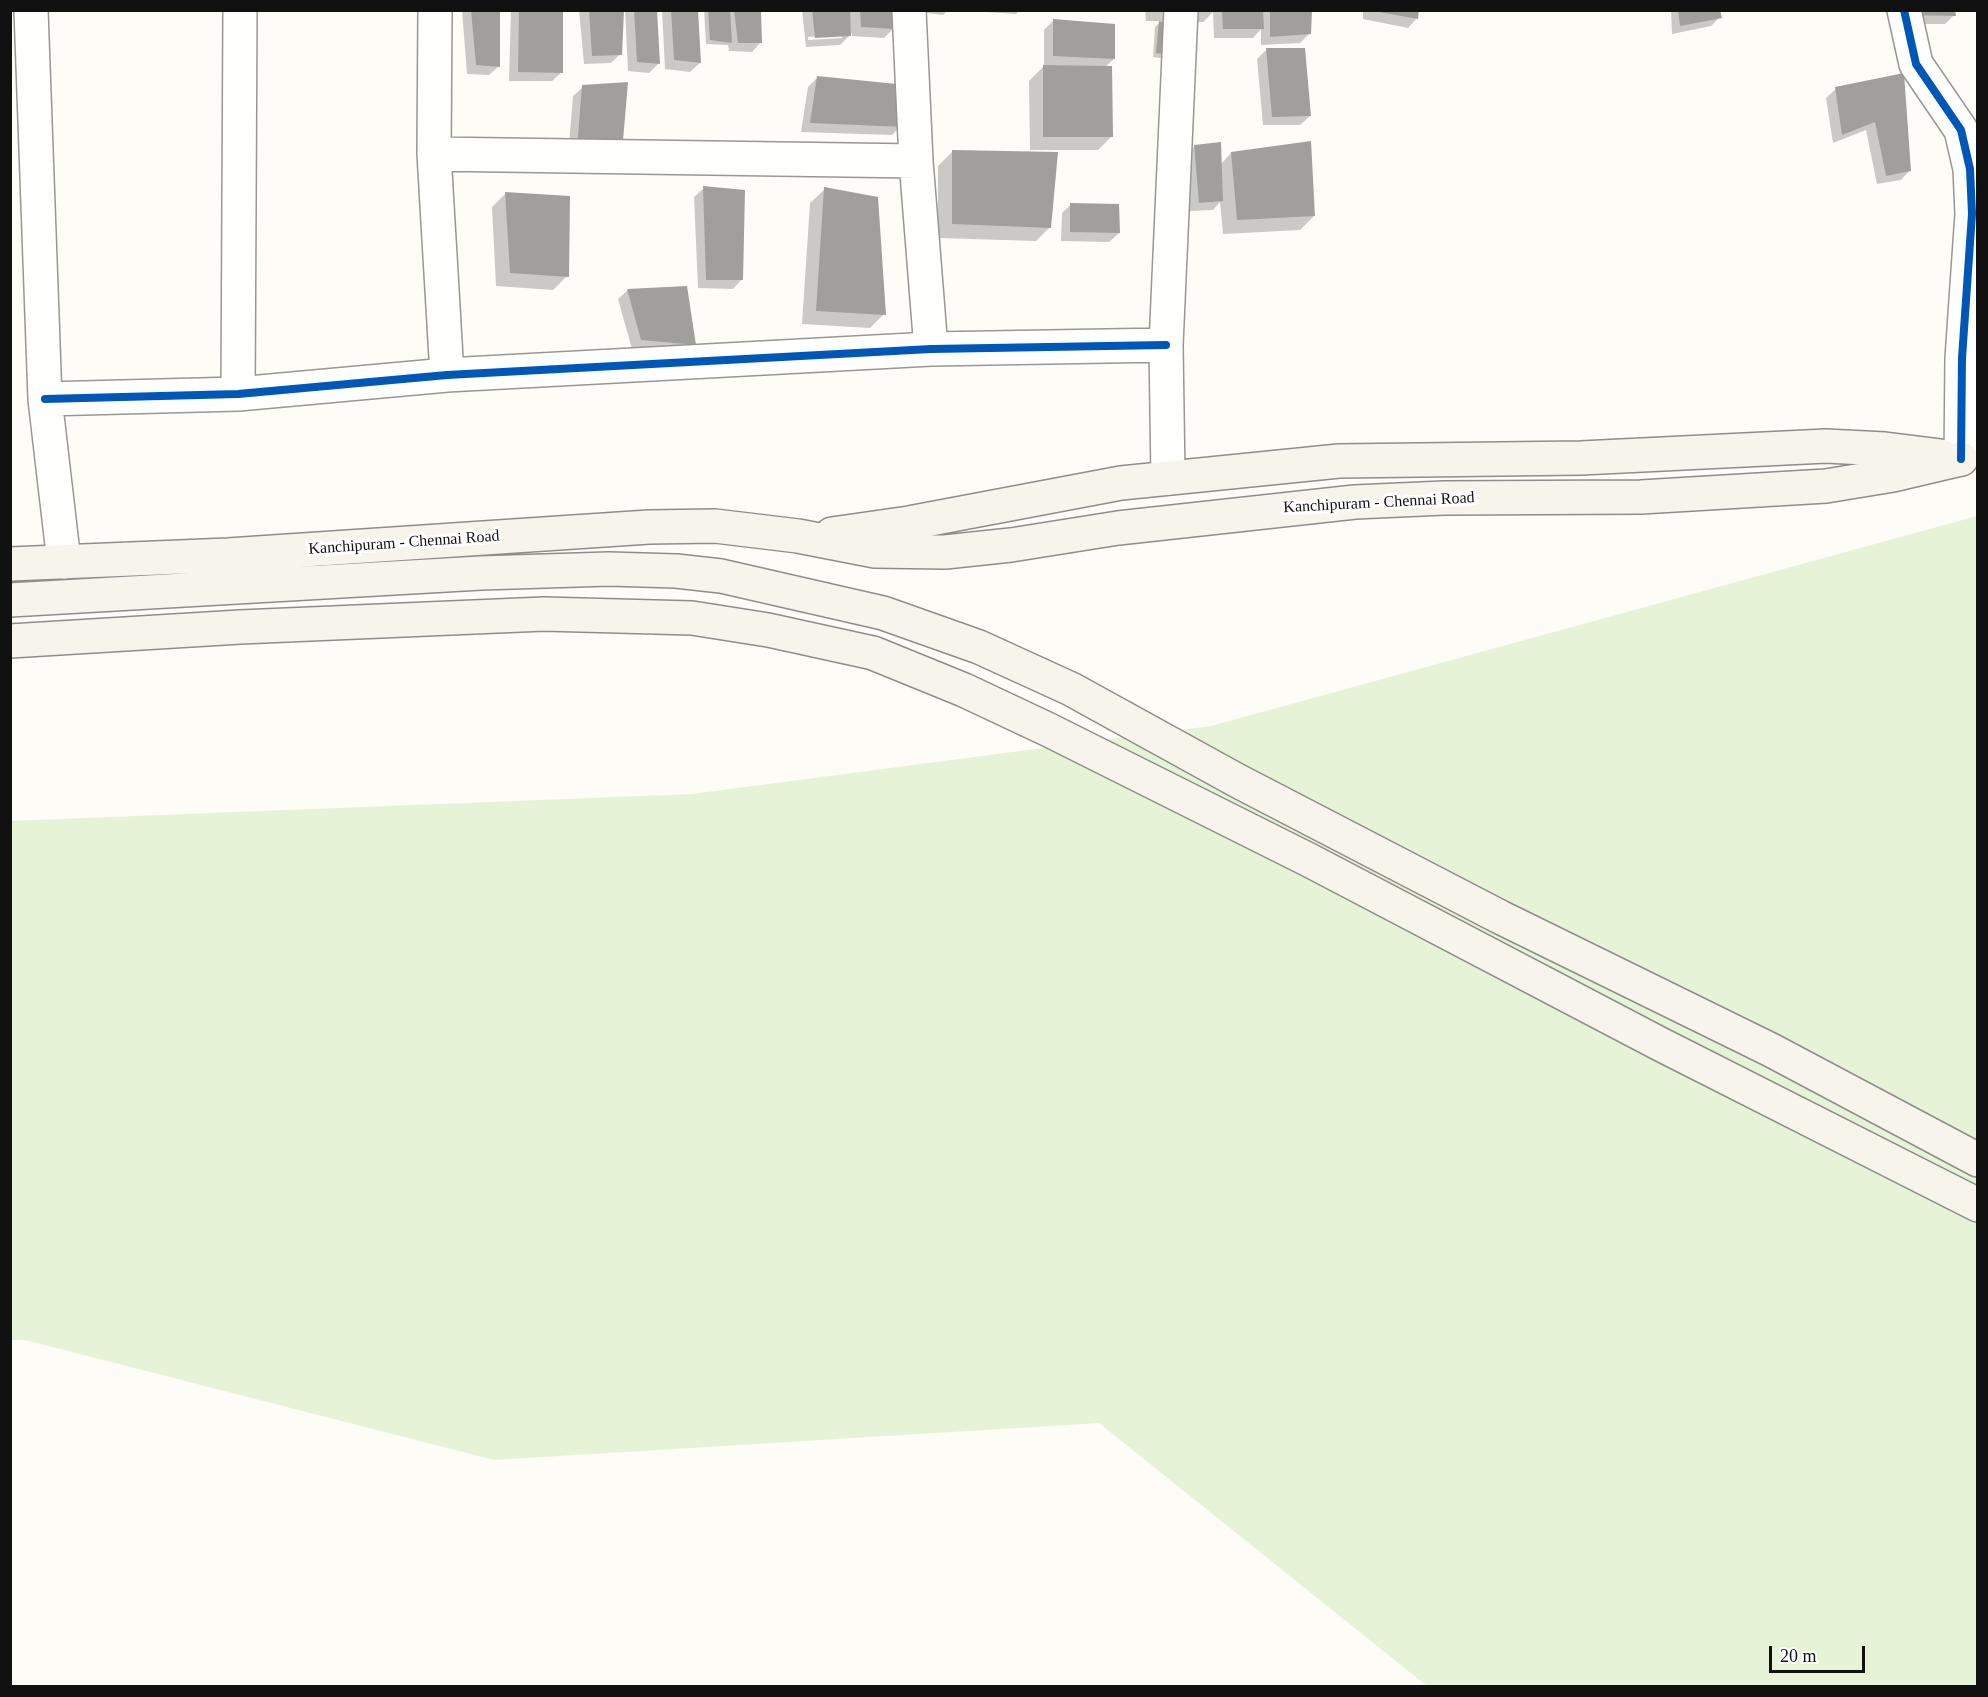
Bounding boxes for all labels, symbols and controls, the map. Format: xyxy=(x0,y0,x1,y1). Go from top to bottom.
street label: Kanchipuram - Chennai Road xyxy=(1283,488,1475,518)
street label: Kanchipuram - Chennai Road xyxy=(308,527,500,559)
scale bar xyxy=(1772,1634,1868,1672)
text: 20 m xyxy=(1780,1646,1817,1666)

